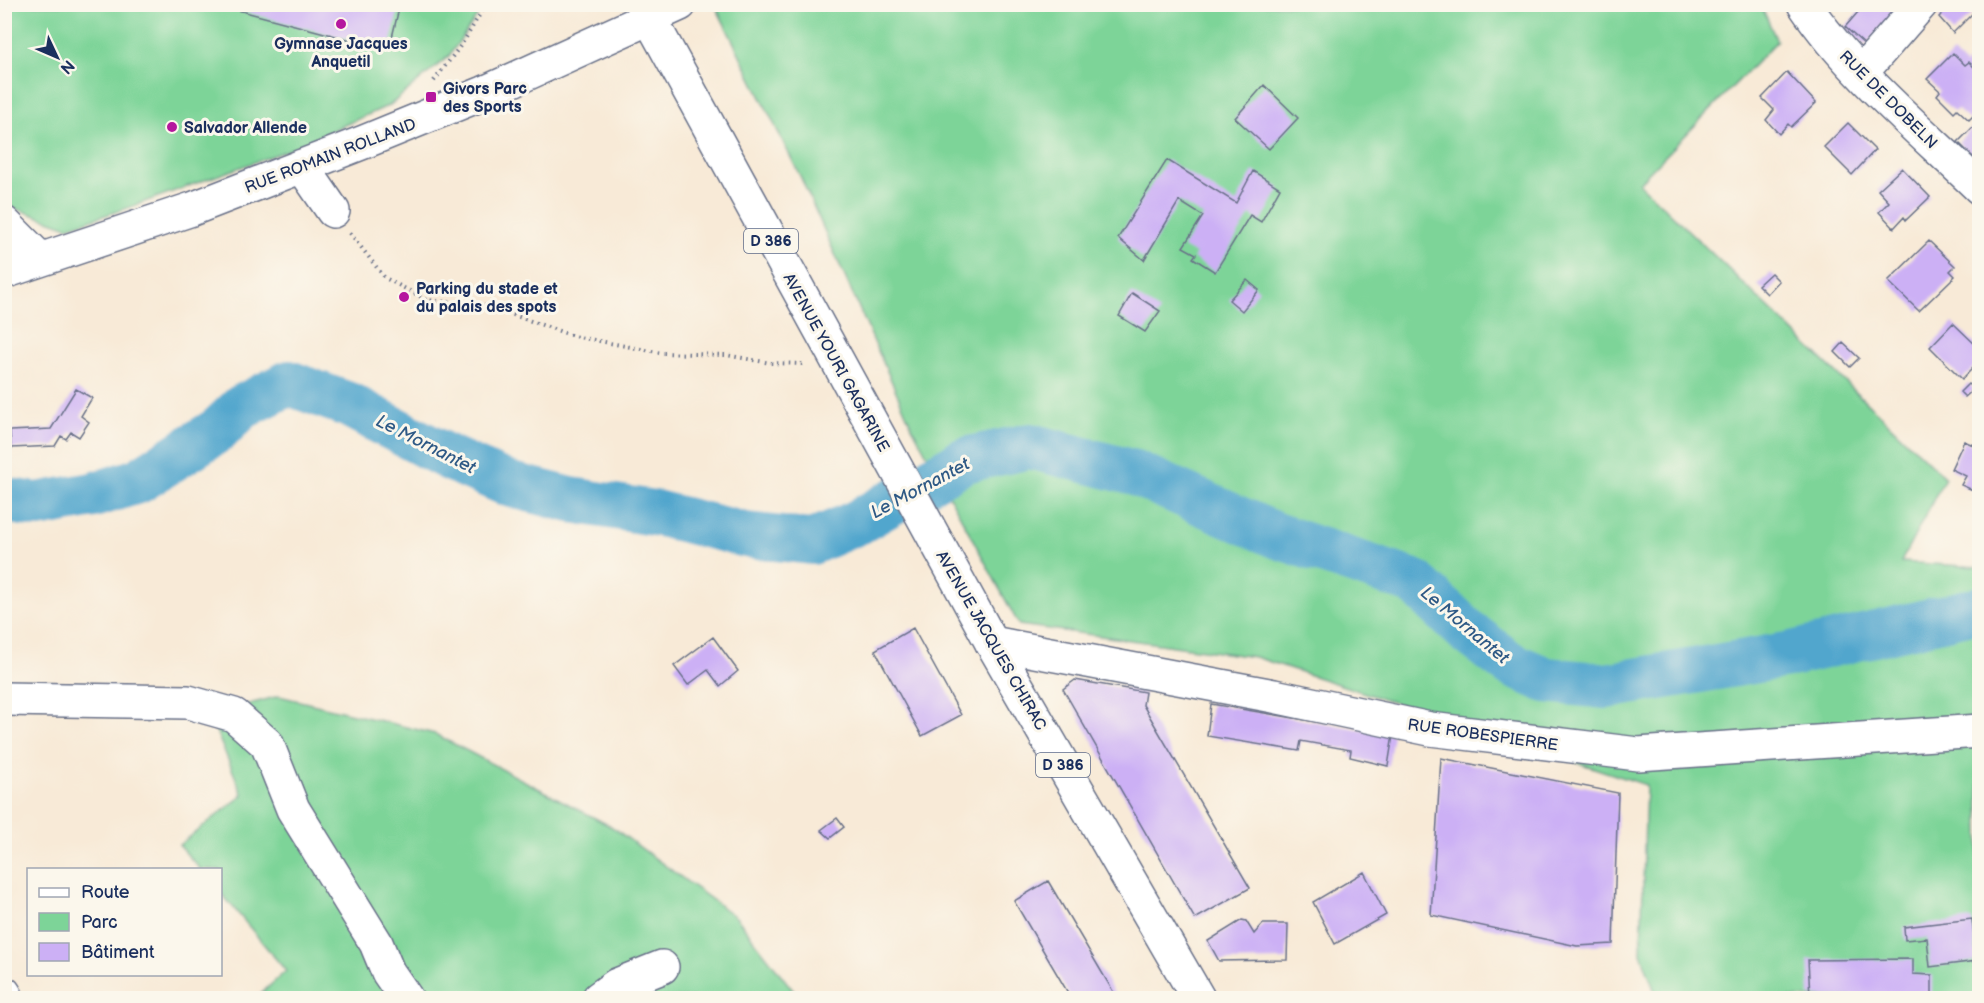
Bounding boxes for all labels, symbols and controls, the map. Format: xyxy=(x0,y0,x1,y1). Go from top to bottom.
marker: Gymnase Jacques Anquetil xyxy=(334,17,348,31)
north arrow xyxy=(27,27,87,87)
place label: Gymnase Jacques Anquetil xyxy=(274,35,408,72)
street label: RUE DE DOBELN xyxy=(1835,47,1941,153)
text: N xyxy=(56,55,78,77)
place label: Givors Parc des Sports xyxy=(443,80,527,117)
marker: Givors Parc des Sports xyxy=(424,90,438,104)
street label: RUE ROMAIN ROLLAND xyxy=(242,115,419,198)
place label: Salvador Allende xyxy=(184,119,307,138)
marker: Salvador Allende xyxy=(165,120,179,134)
road number: D 386 xyxy=(744,229,798,253)
street label: AVENUE YOURI GAGARINE xyxy=(779,270,893,455)
place label: Parking du stade et du palais des spots xyxy=(416,280,558,317)
marker: Parking du stade et du palais des spots xyxy=(397,290,411,304)
water label: Le Mornantet xyxy=(373,410,479,479)
water label: Le Mornantet xyxy=(867,453,974,523)
street label: AVENUE JACQUES CHIRAC xyxy=(932,548,1050,734)
water label: Le Mornantet xyxy=(1416,582,1513,669)
street label: RUE ROBESPIERRE xyxy=(1406,716,1559,755)
road number: D 386 xyxy=(1036,753,1090,777)
legend xyxy=(27,868,222,976)
text: Route xyxy=(81,882,130,903)
text: Parc xyxy=(81,912,118,933)
text: Bâtiment xyxy=(81,942,155,963)

